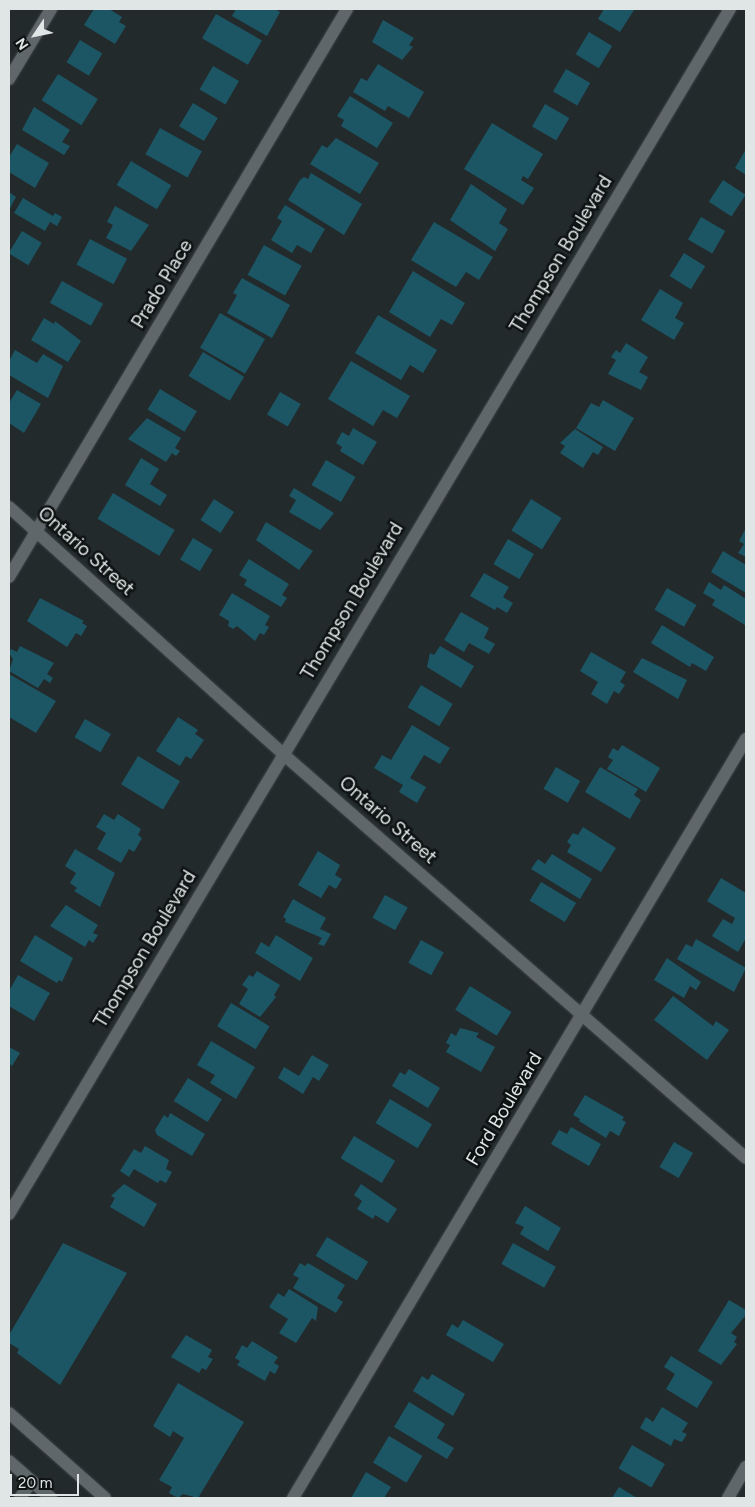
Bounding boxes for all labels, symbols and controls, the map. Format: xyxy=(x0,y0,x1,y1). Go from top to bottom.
north arrow xyxy=(10,10,60,60)
text: N xyxy=(12,34,32,53)
street label: Thompson Boulevard xyxy=(505,171,617,337)
street label: Prado Place xyxy=(127,236,197,332)
street label: Ontario Street xyxy=(33,502,139,600)
street label: Thompson Boulevard xyxy=(296,518,408,684)
street label: Ontario Street xyxy=(335,771,441,869)
street label: Thompson Boulevard xyxy=(89,866,201,1032)
street label: Ford Boulevard xyxy=(461,1048,547,1170)
scale bar xyxy=(12,1464,81,1496)
text: 20 m xyxy=(18,1474,52,1492)

